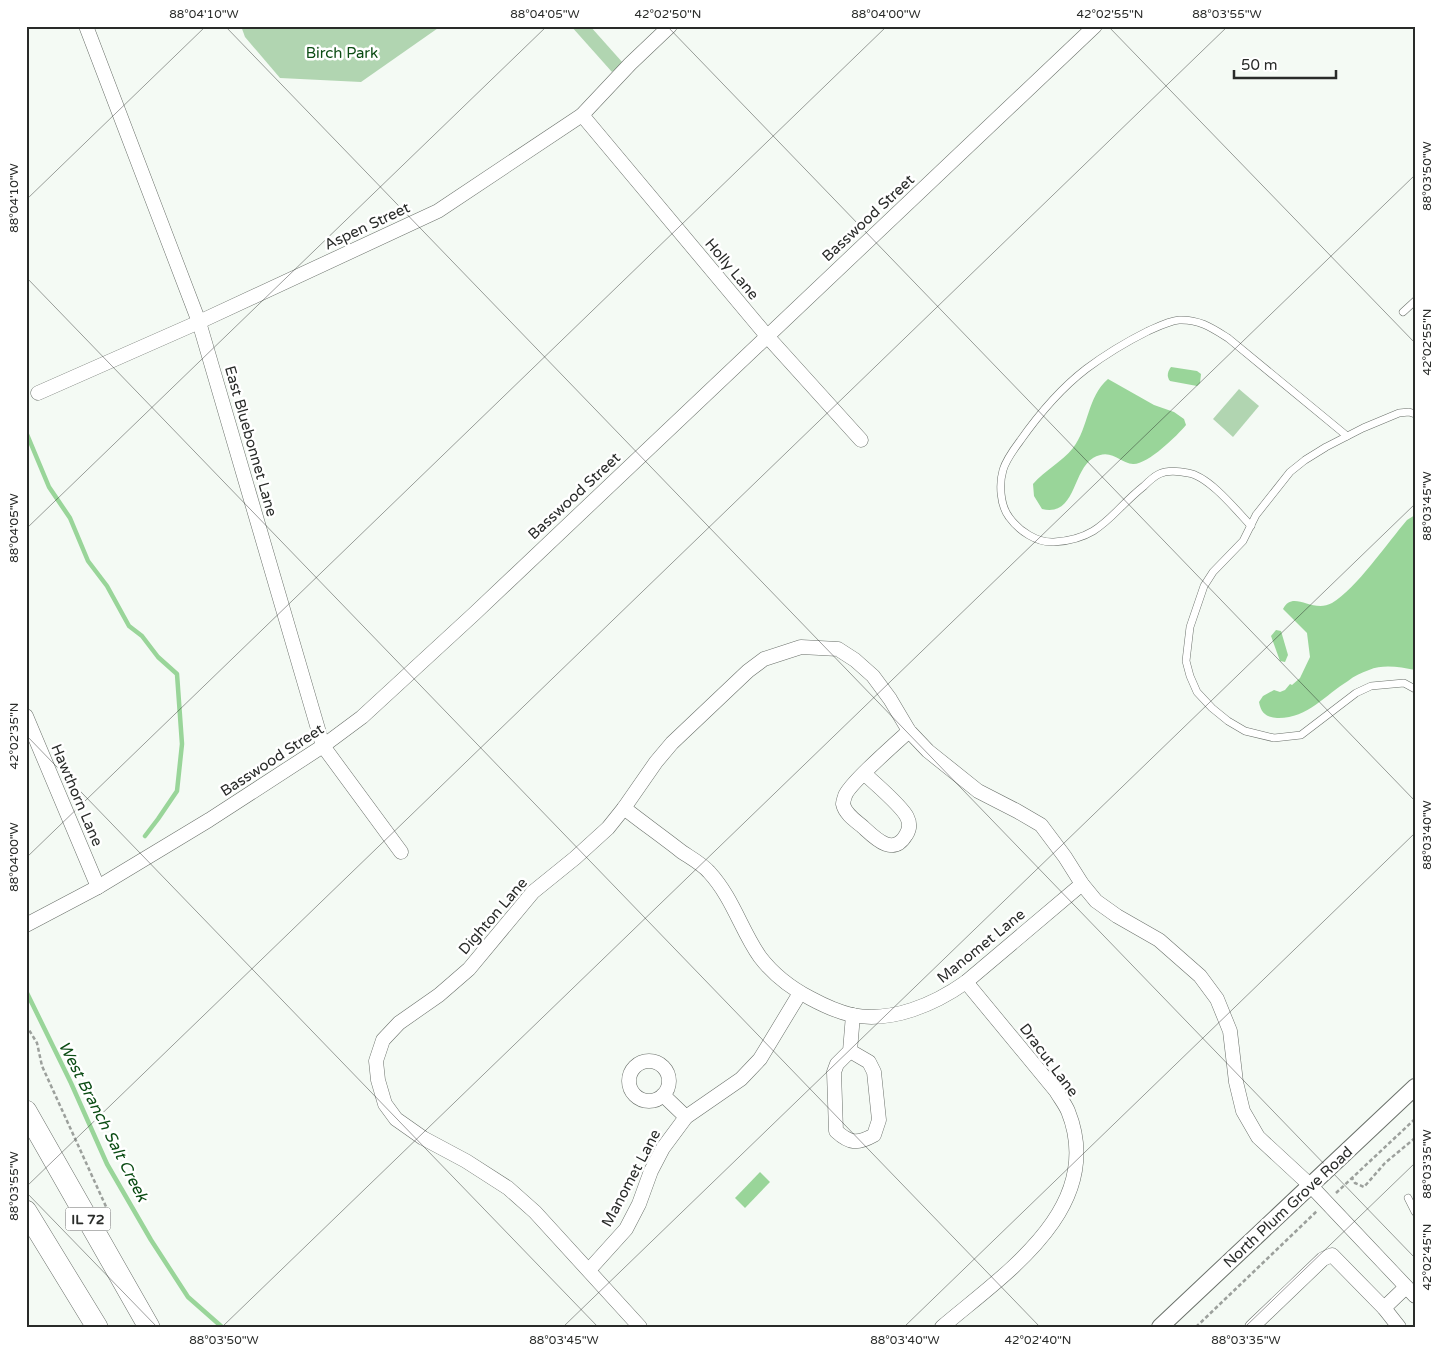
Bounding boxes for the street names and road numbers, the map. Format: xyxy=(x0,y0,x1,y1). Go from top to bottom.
street label: Basswood Street xyxy=(818,171,918,265)
street label: Aspen Street xyxy=(321,198,413,254)
street label: Holly Lane xyxy=(701,235,763,303)
street label: East Bluebonnet Lane xyxy=(221,364,281,518)
street label: Basswood Street xyxy=(524,449,624,543)
street label: Basswood Street xyxy=(217,720,327,800)
street label: Hawthorn Lane xyxy=(47,741,107,849)
street label: Dighton Lane xyxy=(455,874,531,958)
street label: Manomet Lane xyxy=(933,905,1029,987)
street label: Dracut Lane xyxy=(1016,1020,1082,1100)
street label: Manomet Lane xyxy=(598,1126,664,1230)
street label: North Plum Grove Road xyxy=(1220,1143,1356,1271)
road number: IL 72 xyxy=(66,1208,110,1230)

